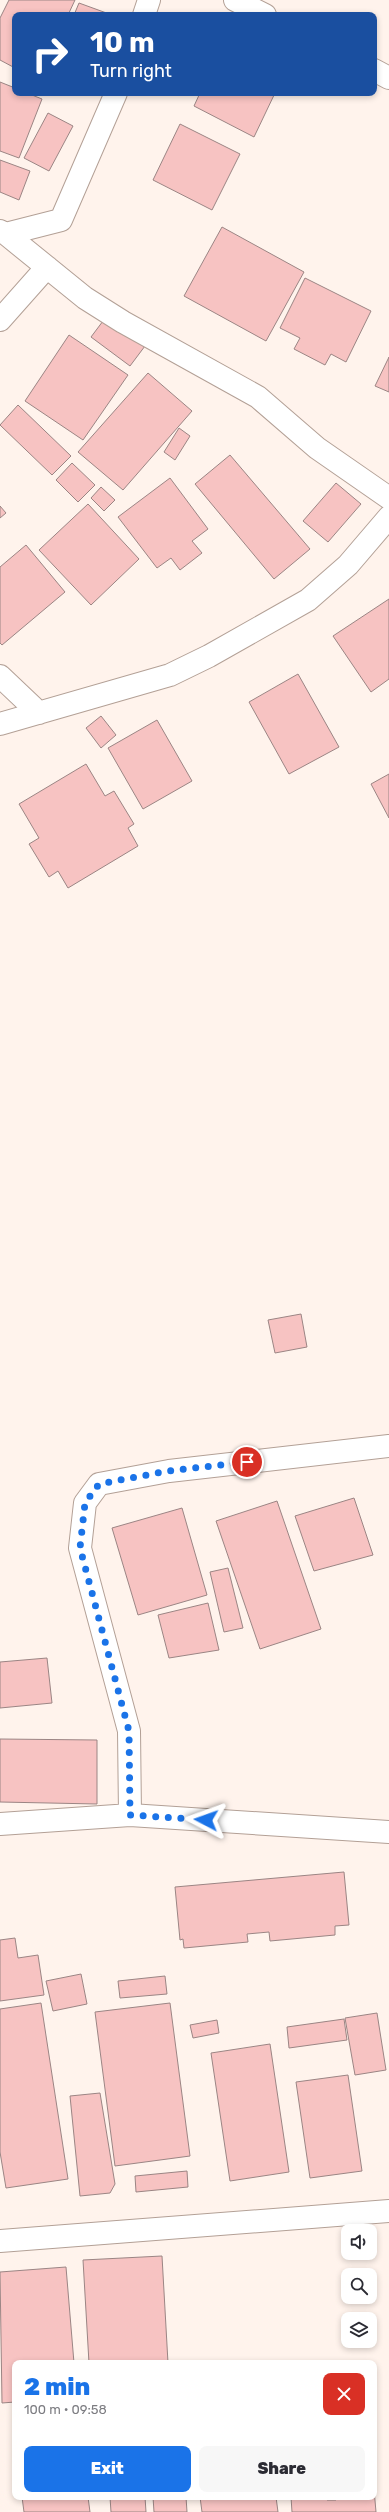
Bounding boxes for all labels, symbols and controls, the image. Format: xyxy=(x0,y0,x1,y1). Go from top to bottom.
text: 10 m xyxy=(90,26,155,59)
icon: right xyxy=(24,28,76,80)
text: Turn right xyxy=(90,60,172,82)
pin xyxy=(230,1445,264,1479)
icon: arrive xyxy=(236,1451,258,1473)
position arrow xyxy=(185,1799,227,1841)
map controls xyxy=(341,2224,377,2348)
button: sound xyxy=(341,2224,377,2260)
button: search xyxy=(341,2268,377,2304)
button: layers xyxy=(341,2312,377,2348)
text: 2 min xyxy=(24,2373,90,2401)
button: close xyxy=(323,2373,365,2415)
text: 100 m · 09:58 xyxy=(24,2402,107,2417)
button: Exit xyxy=(24,2446,191,2492)
button: Share xyxy=(199,2446,365,2492)

